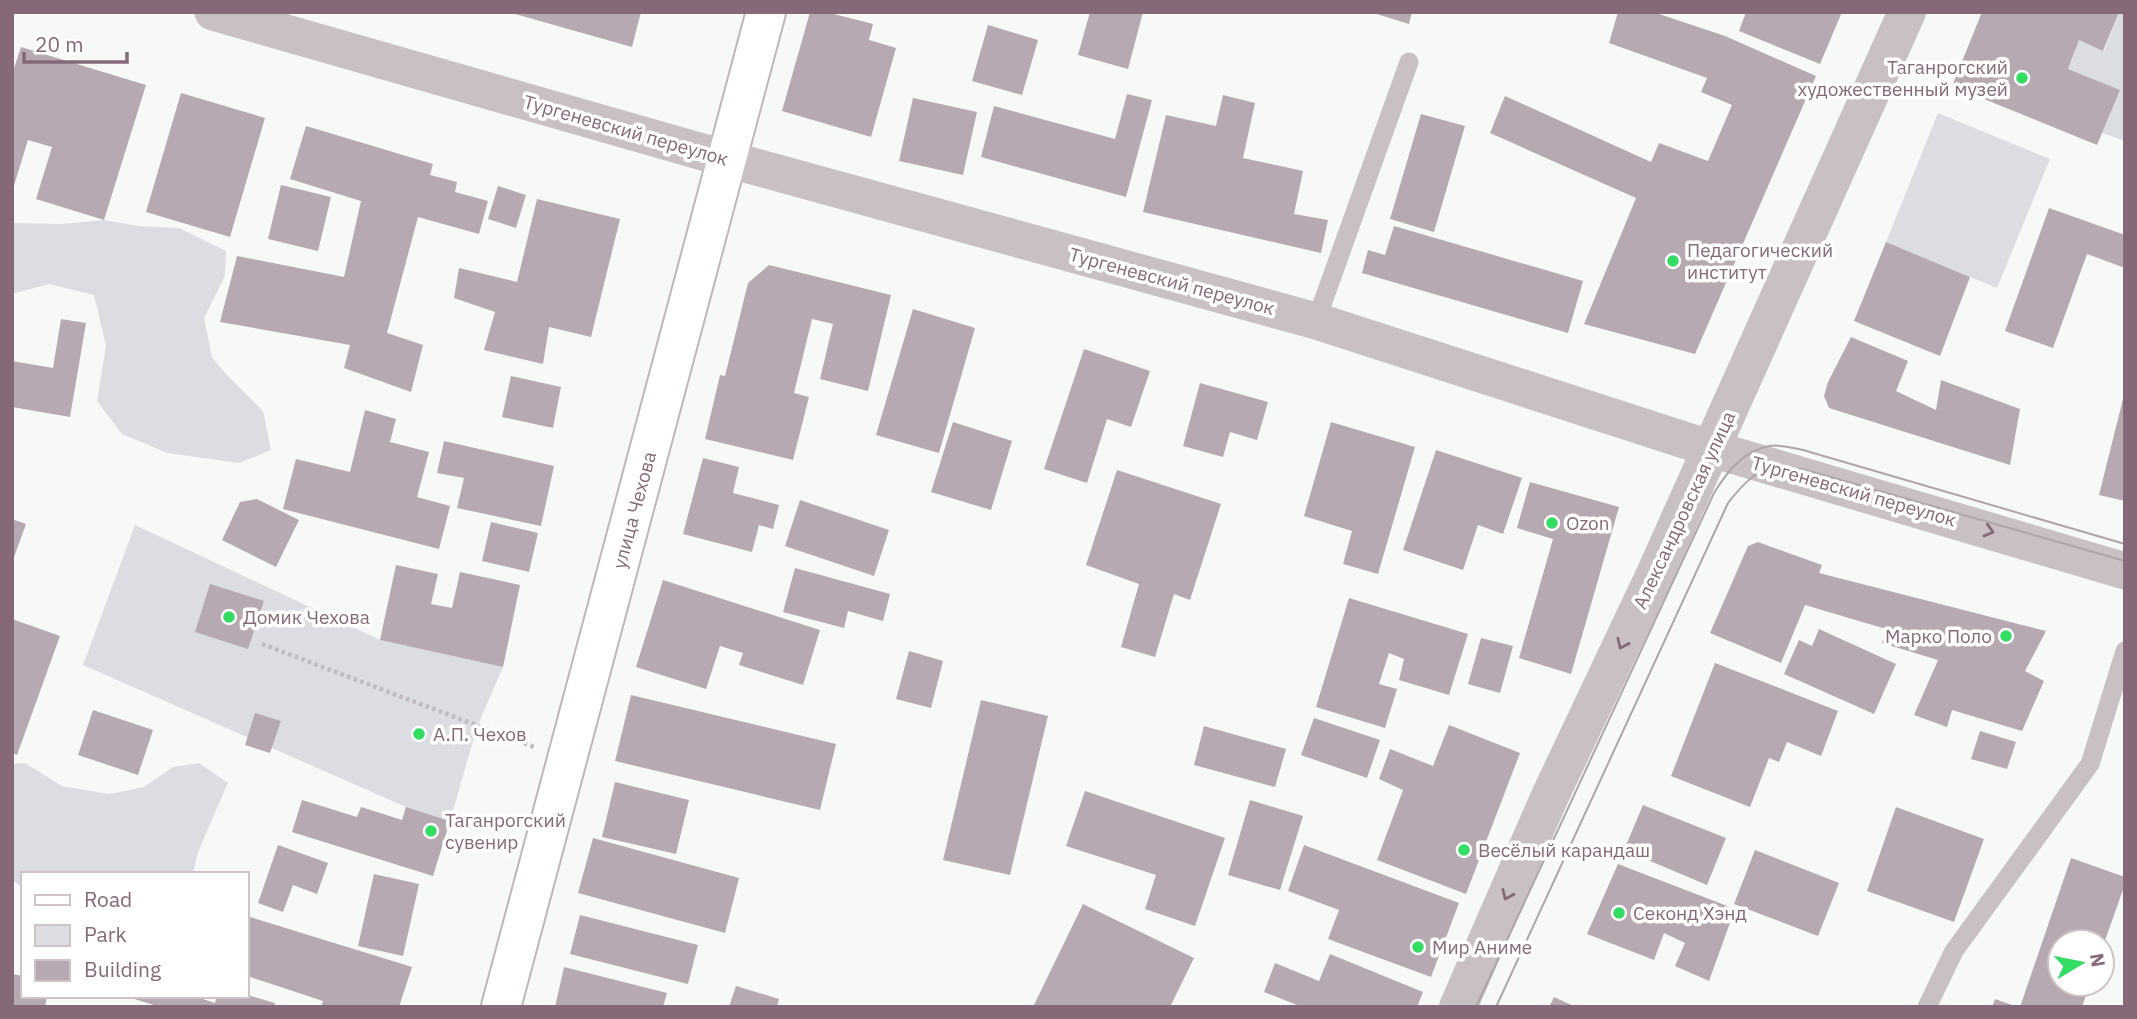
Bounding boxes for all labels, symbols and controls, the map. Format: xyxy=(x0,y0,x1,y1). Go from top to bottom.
scale bar xyxy=(24,21,128,65)
text: 20 m xyxy=(35,30,84,58)
place label: Таганрогский художественный музей xyxy=(1798,55,2008,101)
marker: Таганрогский художественный музей xyxy=(2014,70,2030,86)
street label: Тургеневский переулок xyxy=(521,89,731,171)
place label: Педагогический институт xyxy=(1687,238,1833,284)
street label: Тургеневский переулок xyxy=(1067,242,1277,320)
marker: Педагогический институт xyxy=(1665,253,1681,269)
street label: Александровская улица xyxy=(1628,407,1740,613)
street label: улица Чехова xyxy=(607,449,661,571)
street label: Тургеневский переулок xyxy=(1749,450,1959,532)
place label: Ozon xyxy=(1566,511,1610,535)
marker: Ozon xyxy=(1544,515,1560,531)
one-way arrow xyxy=(1983,522,1995,537)
place label: Домик Чехова xyxy=(243,605,370,629)
marker: Домик Чехова xyxy=(221,609,237,625)
place label: Марко Поло xyxy=(1885,624,1992,648)
marker: Марко Поло xyxy=(1998,628,2014,644)
one-way arrow xyxy=(1616,637,1630,649)
place label: А.П. Чехов xyxy=(433,722,527,746)
marker: А.П. Чехов xyxy=(411,726,427,742)
place label: Таганрогский сувенир xyxy=(445,808,566,854)
marker: Таганрогский сувенир xyxy=(423,823,439,839)
place label: Весёлый карандаш xyxy=(1478,838,1650,862)
marker: Весёлый карандаш xyxy=(1456,842,1472,858)
legend xyxy=(21,872,248,998)
text: Road xyxy=(84,885,132,913)
one-way arrow xyxy=(1501,888,1515,901)
place label: Секонд Хэнд xyxy=(1633,901,1747,925)
marker: Секонд Хэнд xyxy=(1611,905,1627,921)
text: Park xyxy=(84,920,127,948)
north arrow xyxy=(2046,928,2116,998)
place label: Мир Аниме xyxy=(1432,935,1532,959)
marker: Мир Аниме xyxy=(1410,939,1426,955)
text: N xyxy=(2085,951,2111,969)
text: Building xyxy=(84,955,161,983)

